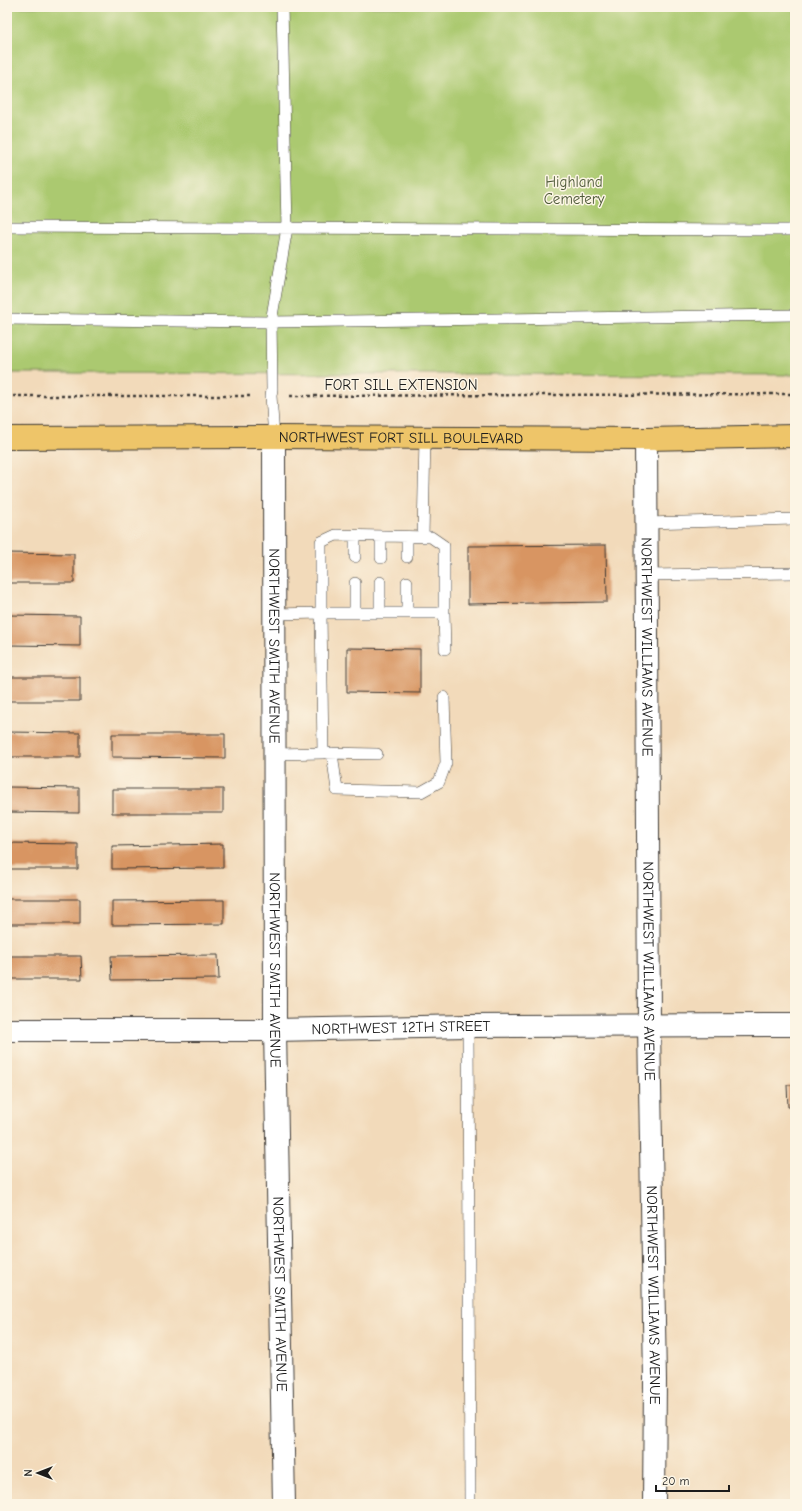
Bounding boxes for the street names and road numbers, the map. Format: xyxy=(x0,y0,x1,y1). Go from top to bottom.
street label: FORT SILL EXTENSION xyxy=(324,376,478,394)
street label: NORTHWEST FORT SILL BOULEVARD xyxy=(279,428,523,447)
street label: NORTHWEST WILLIAMS AVENUE xyxy=(638,537,657,757)
street label: NORTHWEST SMITH AVENUE xyxy=(265,548,284,744)
street label: NORTHWEST WILLIAMS AVENUE xyxy=(639,861,659,1081)
street label: NORTHWEST SMITH AVENUE xyxy=(266,872,285,1068)
street label: NORTHWEST 12TH STREET xyxy=(311,1017,491,1038)
street label: NORTHWEST WILLIAMS AVENUE xyxy=(643,1185,664,1405)
street label: NORTHWEST SMITH AVENUE xyxy=(269,1196,291,1392)

